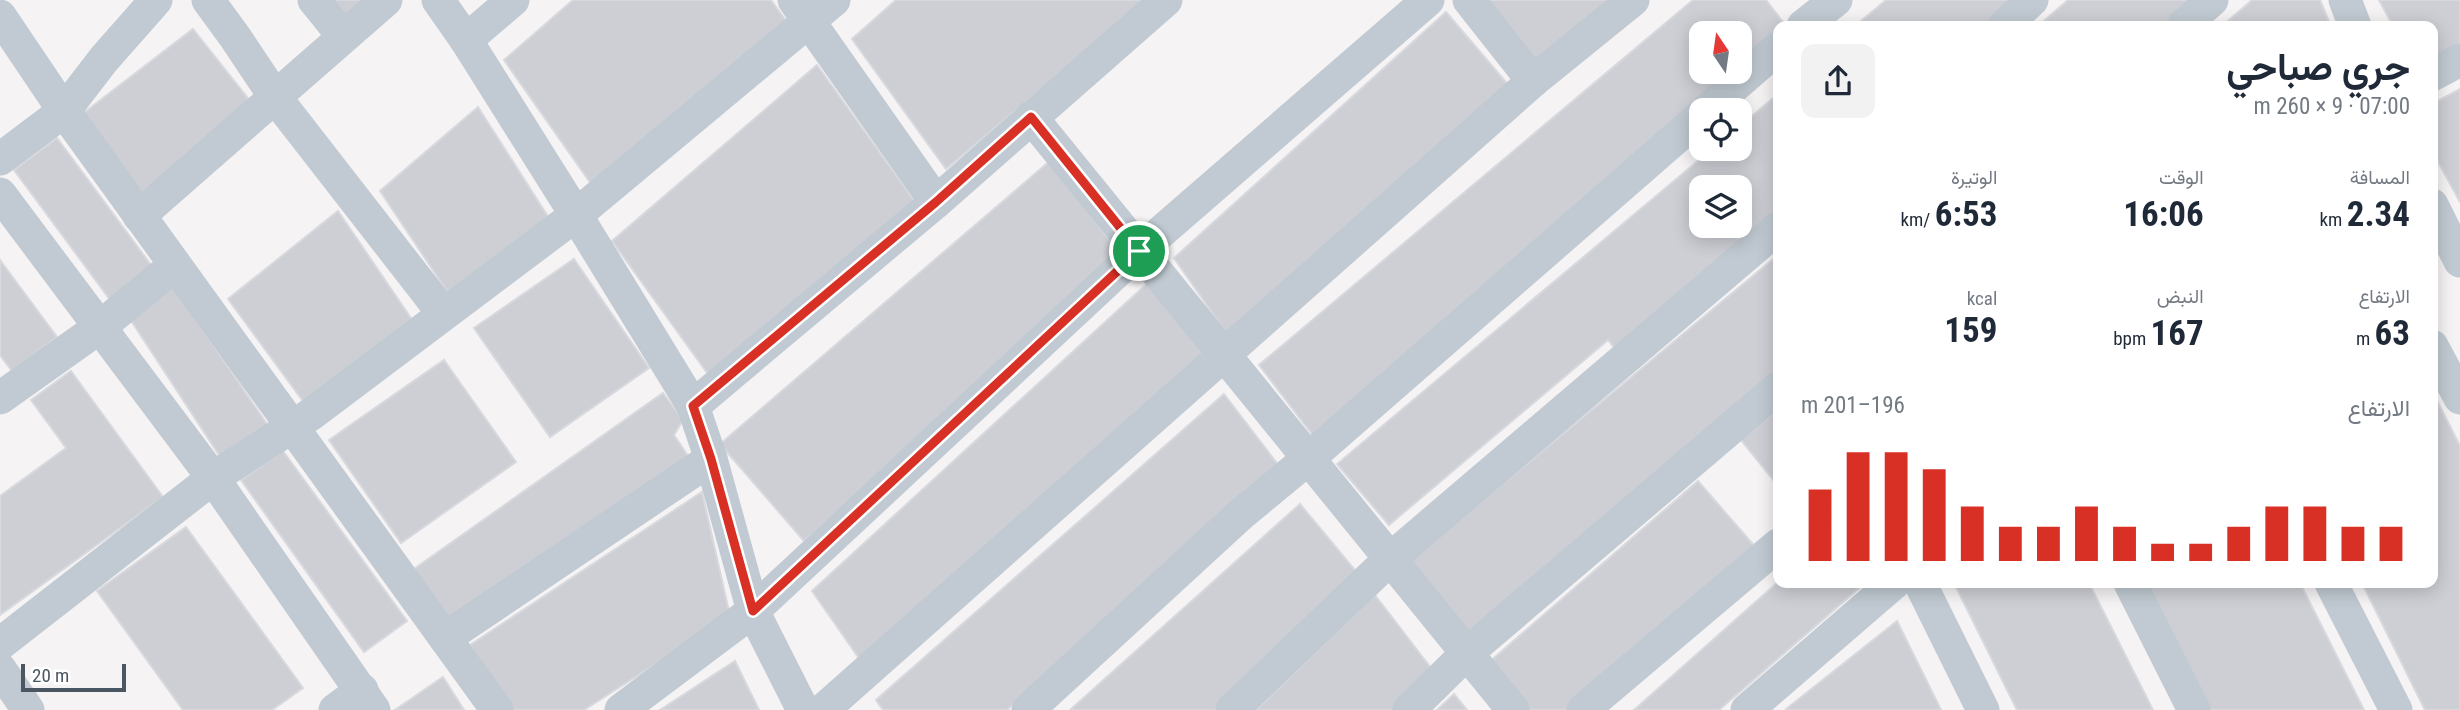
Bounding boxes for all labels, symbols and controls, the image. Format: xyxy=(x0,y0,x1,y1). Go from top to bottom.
north arrow xyxy=(1689,21,1752,84)
map controls xyxy=(1689,21,1752,238)
button: share xyxy=(1801,44,1875,118)
text: جري صباحي xyxy=(2226,45,2410,89)
text: 07:00 · 9 × 260 m xyxy=(2254,93,2410,120)
button: locate xyxy=(1689,98,1752,161)
text: الوتيرة xyxy=(1951,166,1997,189)
text: الوقت xyxy=(2159,166,2204,189)
text: المسافة xyxy=(2350,166,2410,189)
button: layers xyxy=(1689,175,1752,238)
text: 6:53 xyxy=(1935,194,1997,235)
text: 16:06 xyxy=(2123,194,2204,235)
text: 2.34 xyxy=(2347,194,2410,235)
text: /km xyxy=(1900,208,1935,231)
text: km xyxy=(2320,208,2347,231)
pin xyxy=(1109,221,1169,281)
icon: arrive xyxy=(1120,232,1158,270)
text: النبض xyxy=(2157,285,2204,308)
text: الارتفاع xyxy=(2358,285,2410,308)
text: kcal xyxy=(1967,287,1997,310)
text: 159 xyxy=(1944,310,1997,351)
text: 167 xyxy=(2151,313,2204,354)
text: 63 xyxy=(2375,313,2410,354)
text: bpm xyxy=(2113,327,2151,350)
text: m xyxy=(2356,327,2375,350)
text: 196–201 m xyxy=(1801,392,1905,419)
text: الارتفاع xyxy=(2348,395,2410,422)
scale bar xyxy=(21,661,126,693)
text: 20 m xyxy=(32,664,69,687)

